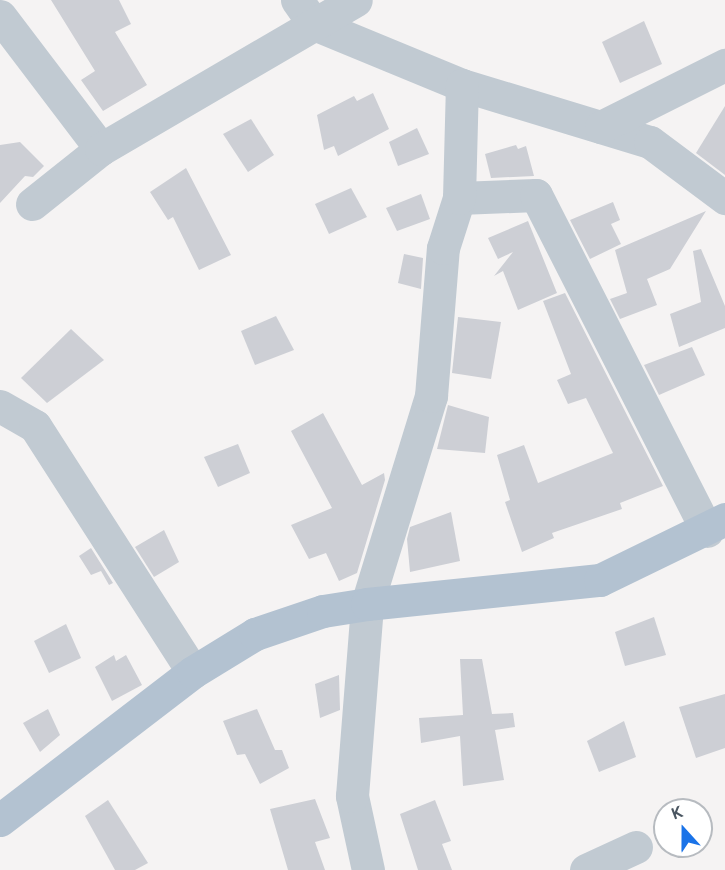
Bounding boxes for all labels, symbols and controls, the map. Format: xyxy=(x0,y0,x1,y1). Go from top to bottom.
north arrow xyxy=(653,798,713,858)
text: K xyxy=(669,802,685,823)

